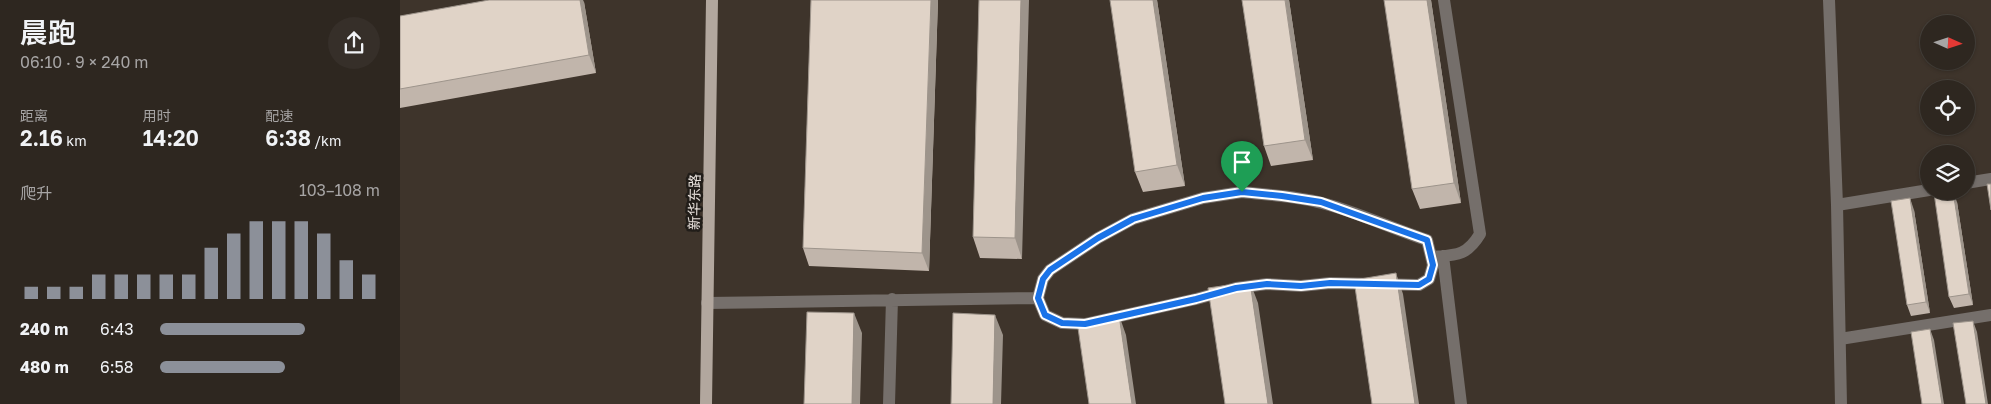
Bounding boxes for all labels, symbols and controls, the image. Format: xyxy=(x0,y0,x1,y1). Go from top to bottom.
north arrow xyxy=(1920,15,1975,70)
map controls xyxy=(1920,15,1975,200)
text: 晨跑 xyxy=(20,16,76,49)
button: share xyxy=(328,17,380,69)
text: 06:10 · 9 × 240 m xyxy=(20,52,148,72)
button: locate xyxy=(1920,80,1975,135)
text: 距离 xyxy=(20,107,48,124)
text: 用时 xyxy=(143,107,171,124)
text: 配速 xyxy=(265,107,293,124)
text: 2.16 xyxy=(20,125,63,151)
text: 14:20 xyxy=(143,125,199,151)
text: 6:38 xyxy=(265,125,311,151)
text: km xyxy=(63,132,87,149)
text: /km xyxy=(311,132,341,149)
pin xyxy=(1221,141,1263,192)
button: layers xyxy=(1920,145,1975,200)
icon: arrive xyxy=(1228,148,1256,176)
street label: 新华东路 xyxy=(685,174,703,230)
text: 103–108 m xyxy=(299,180,380,200)
text: 爬升 xyxy=(20,183,52,203)
text: 240 m xyxy=(20,319,68,339)
text: 6:43 xyxy=(100,319,134,339)
text: 480 m xyxy=(20,357,69,377)
text: 6:58 xyxy=(100,357,134,377)

